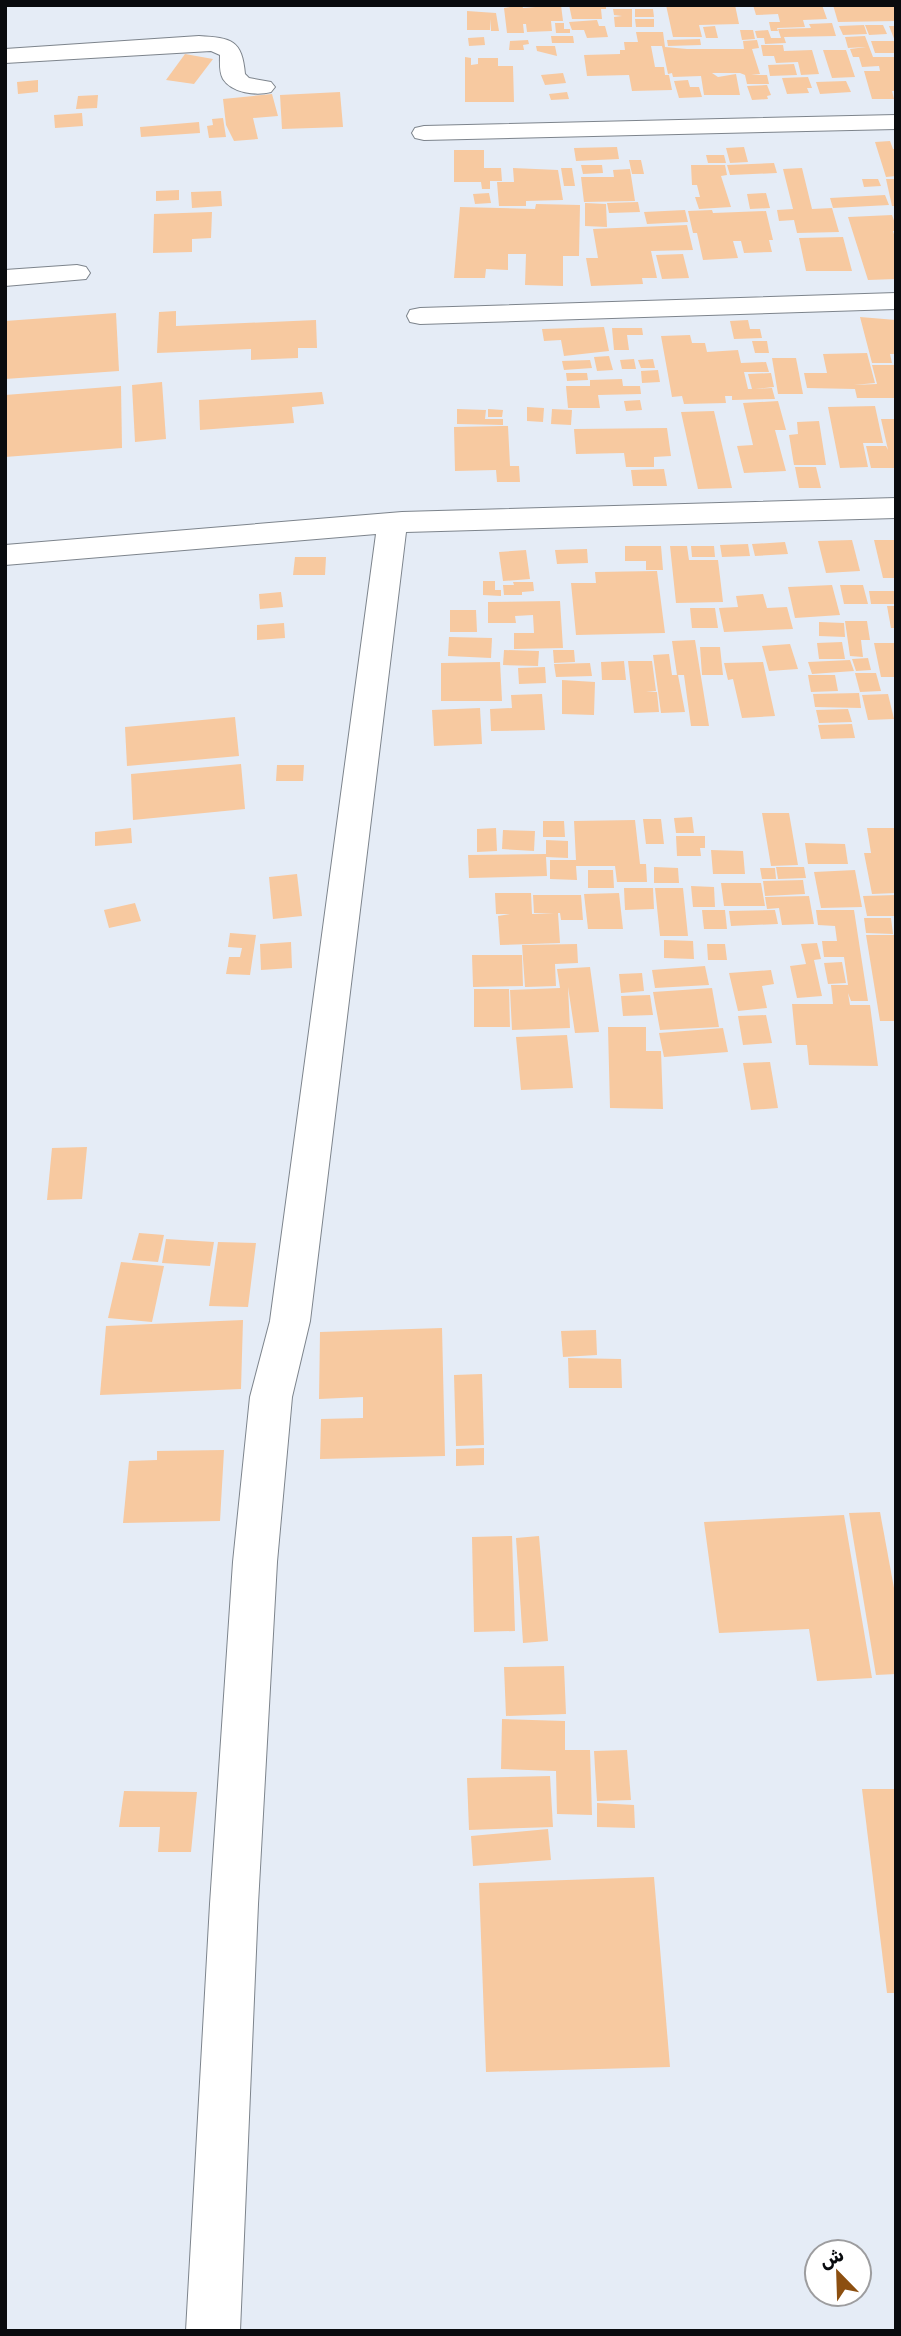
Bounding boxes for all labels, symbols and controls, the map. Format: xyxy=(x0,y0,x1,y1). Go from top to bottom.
north arrow xyxy=(803,2238,873,2308)
text: ش xyxy=(816,2243,847,2273)

